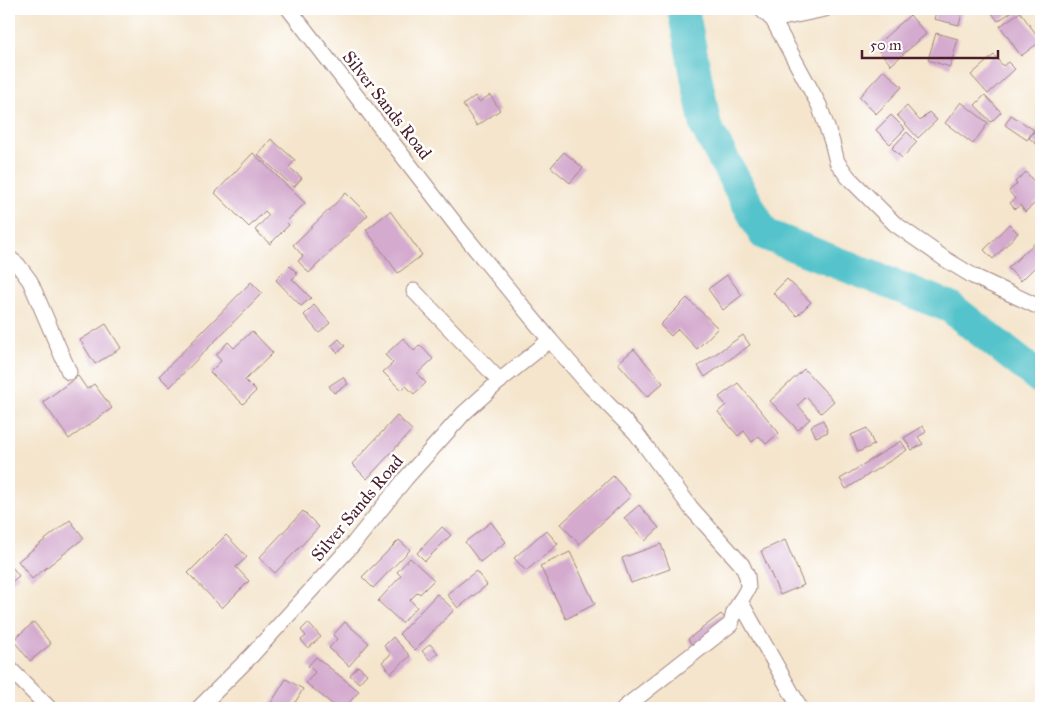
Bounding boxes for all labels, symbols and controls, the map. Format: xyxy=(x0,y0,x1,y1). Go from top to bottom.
scale bar xyxy=(862,28,999,60)
text: 50 m xyxy=(870,36,902,54)
street label: Silver Sands Road xyxy=(338,46,436,164)
street label: Silver Sands Road xyxy=(306,450,408,566)

